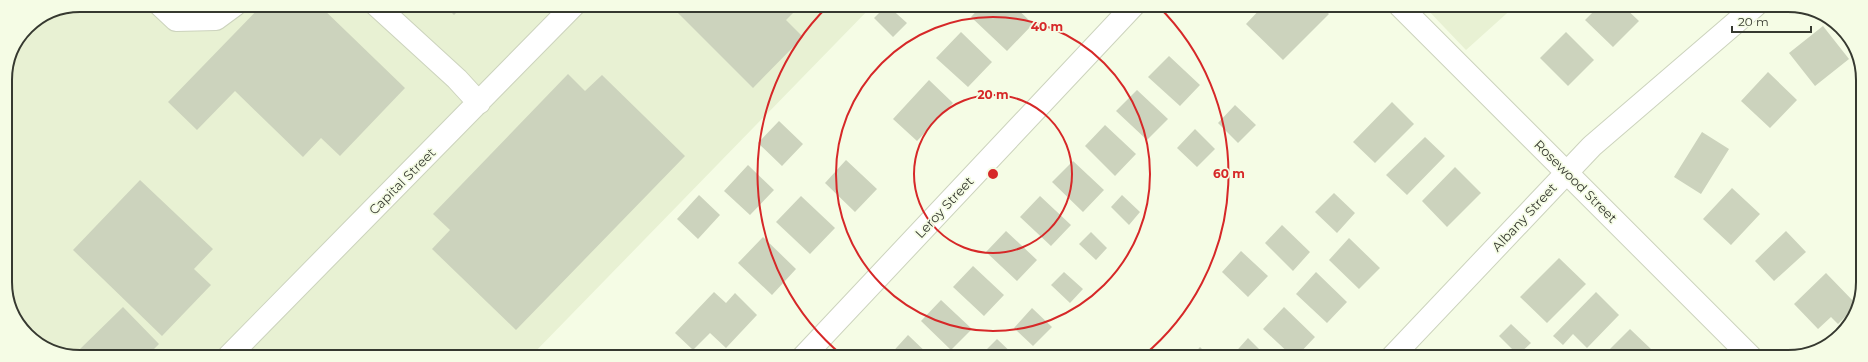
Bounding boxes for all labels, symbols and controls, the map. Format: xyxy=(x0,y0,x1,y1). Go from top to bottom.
scale bar xyxy=(1732,8,1811,34)
text: 20 m xyxy=(1738,14,1769,29)
text: 40 m xyxy=(1031,19,1063,34)
text: 20 m xyxy=(977,87,1009,102)
street label: Rosewood Street xyxy=(1531,136,1621,226)
street label: Capital Street xyxy=(365,144,439,218)
text: 60 m xyxy=(1213,166,1245,181)
centre of rings xyxy=(986,167,1000,181)
street label: Leroy Street xyxy=(911,173,977,241)
street label: Albany Street xyxy=(1488,180,1560,254)

